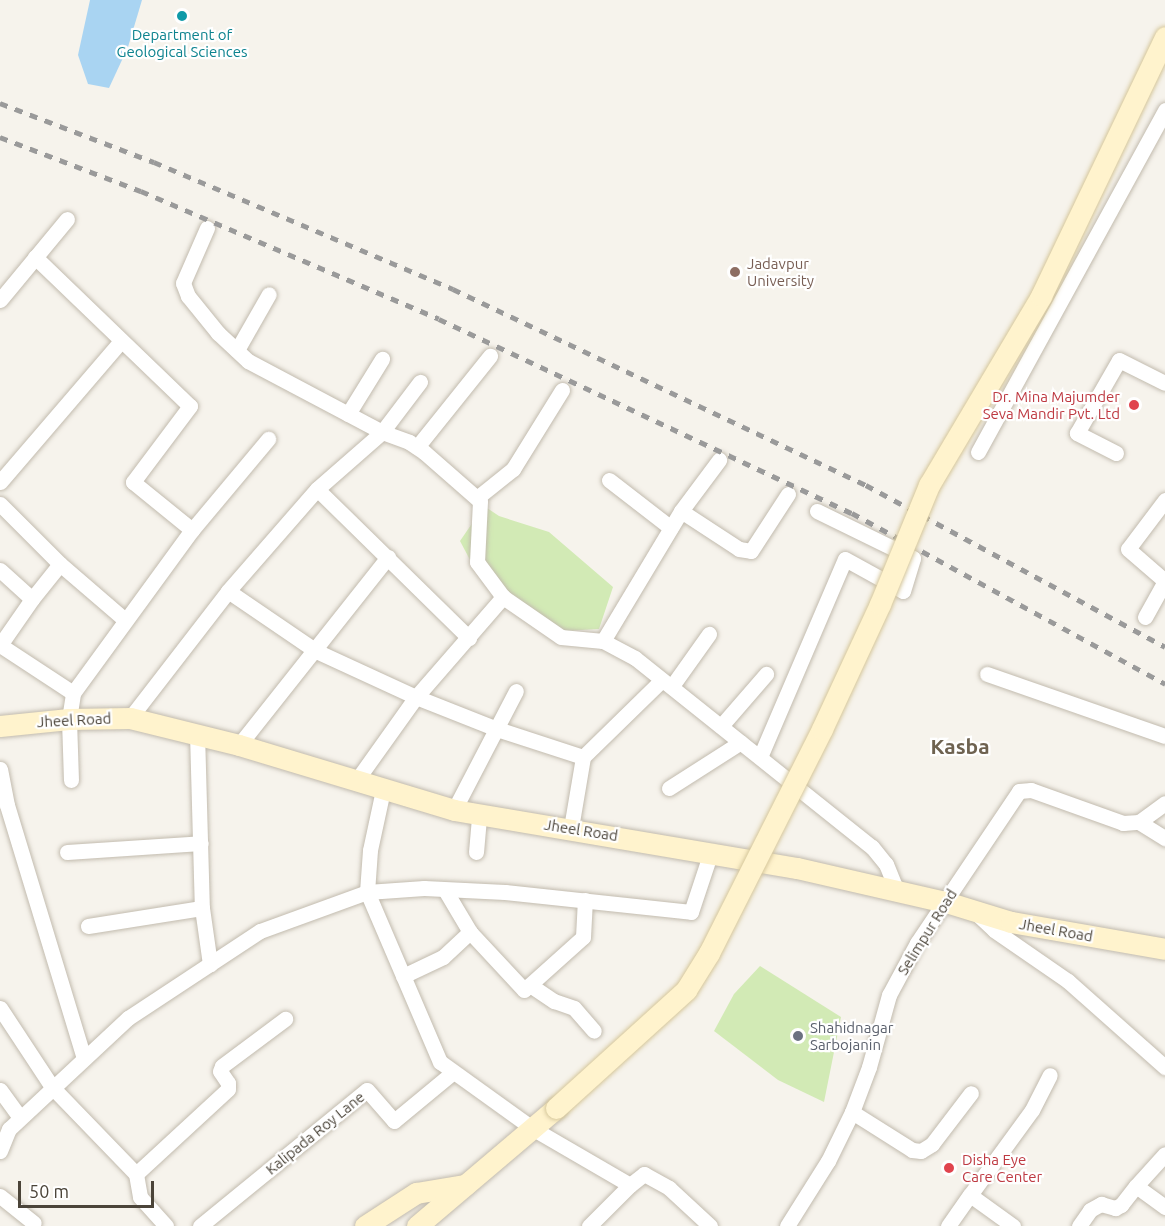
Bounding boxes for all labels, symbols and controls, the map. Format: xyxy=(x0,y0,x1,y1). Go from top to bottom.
marker: Department of Geological Sciences xyxy=(175,9,189,23)
place label: Department of Geological Sciences xyxy=(116,25,248,60)
place label: Jadavpur University xyxy=(747,254,814,289)
marker: Jadavpur University xyxy=(728,265,742,279)
place label: Dr. Mina Majumder Seva Mandir Pvt. Ltd xyxy=(983,387,1120,422)
marker: Dr. Mina Majumder Seva Mandir Pvt. Ltd xyxy=(1125,396,1143,414)
street label: Jheel Road xyxy=(36,709,112,731)
district label: Kasba xyxy=(930,733,990,759)
street label: Jheel Road xyxy=(543,815,619,845)
street label: Selimpur Road xyxy=(893,886,961,978)
street label: Jheel Road xyxy=(1018,915,1094,945)
place label: Shahidnagar Sarbojanin xyxy=(810,1018,893,1053)
marker: Shahidnagar Sarbojanin xyxy=(791,1029,805,1043)
street label: Kalipada Roy Lane xyxy=(262,1088,368,1178)
place label: Disha Eye Care Center xyxy=(962,1150,1042,1185)
marker: Disha Eye Care Center xyxy=(940,1159,958,1177)
scale bar xyxy=(21,1169,158,1207)
text: 50 m xyxy=(29,1181,69,1201)

